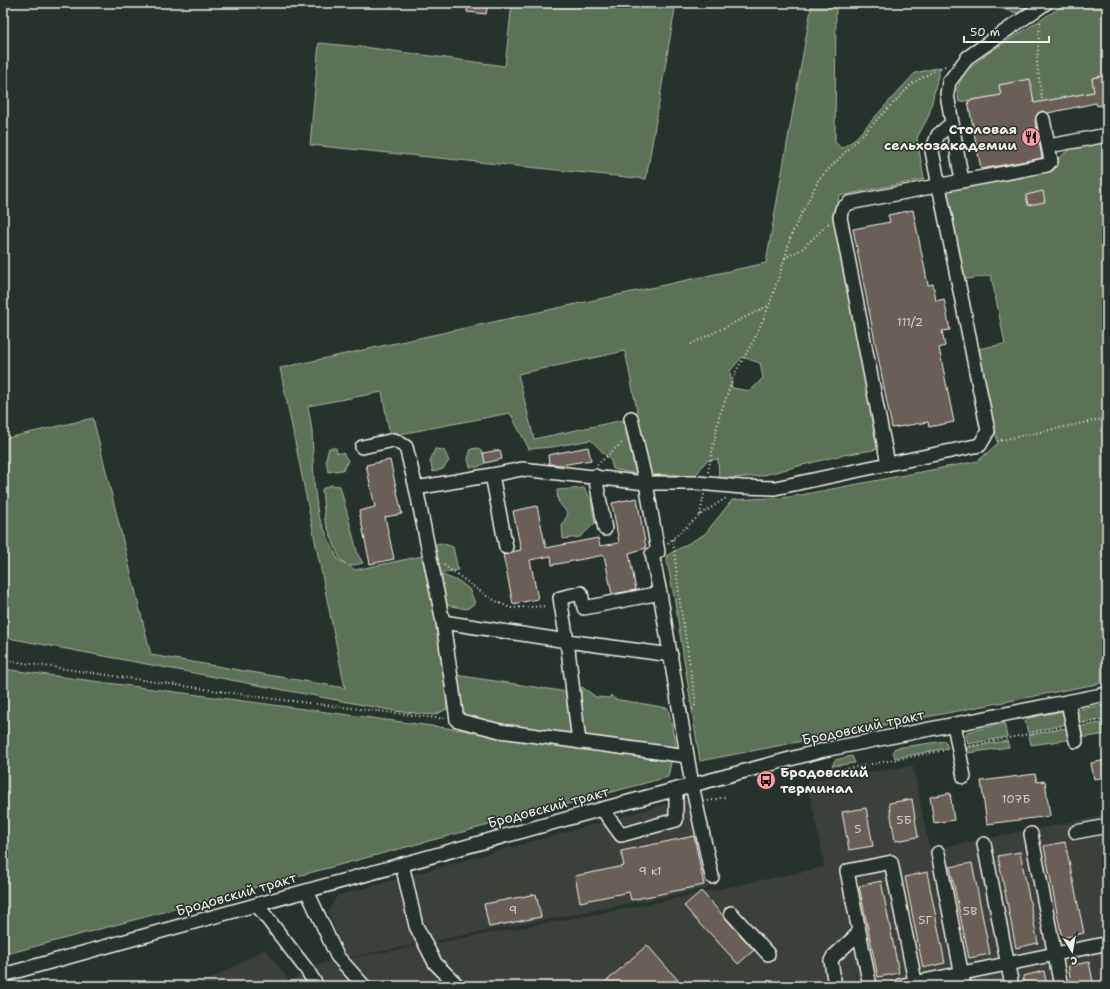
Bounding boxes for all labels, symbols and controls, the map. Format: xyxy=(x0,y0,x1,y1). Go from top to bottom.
scale bar xyxy=(964,18,1049,44)
text: 50 m xyxy=(970,24,1000,40)
place label: Столовая сельхозакадемии xyxy=(884,120,1017,154)
restaurant icon: Столовая сельхозакадемии xyxy=(1020,126,1042,148)
house number: 111/2 xyxy=(897,314,923,330)
street label: Бродовский тракт xyxy=(800,705,927,749)
place label: Бродовский терминал xyxy=(780,763,869,797)
bus stop icon: Бродовский терминал xyxy=(755,769,777,791)
street label: Бродовский тракт xyxy=(485,782,611,832)
house number: 107Б xyxy=(1002,791,1030,807)
house number: 5Б xyxy=(896,812,912,828)
house number: 5 xyxy=(854,821,862,837)
house number: 9 к1 xyxy=(638,863,662,879)
street label: Бродовский тракт xyxy=(174,868,299,920)
house number: 9 xyxy=(509,902,517,918)
house number: 5В xyxy=(963,903,977,919)
house number: 5Г xyxy=(918,912,932,928)
north arrow xyxy=(1052,931,1092,971)
text: С xyxy=(1069,952,1079,968)

